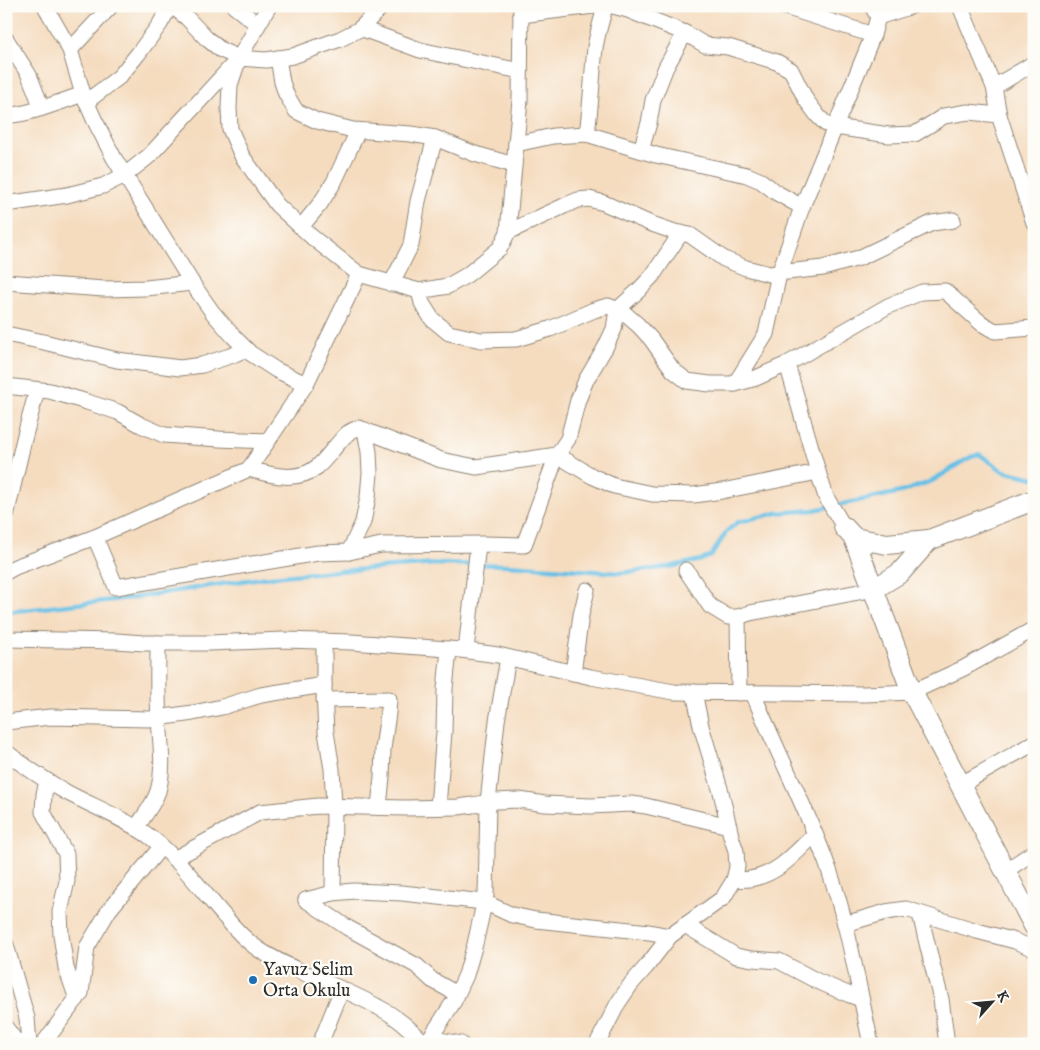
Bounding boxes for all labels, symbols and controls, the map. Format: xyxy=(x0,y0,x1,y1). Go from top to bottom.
place label: Yavuz Selim Orta Okulu xyxy=(263,959,353,1003)
marker: Yavuz Selim Orta Okulu xyxy=(247,974,259,986)
north arrow xyxy=(968,978,1018,1028)
text: K xyxy=(992,988,1013,1006)

